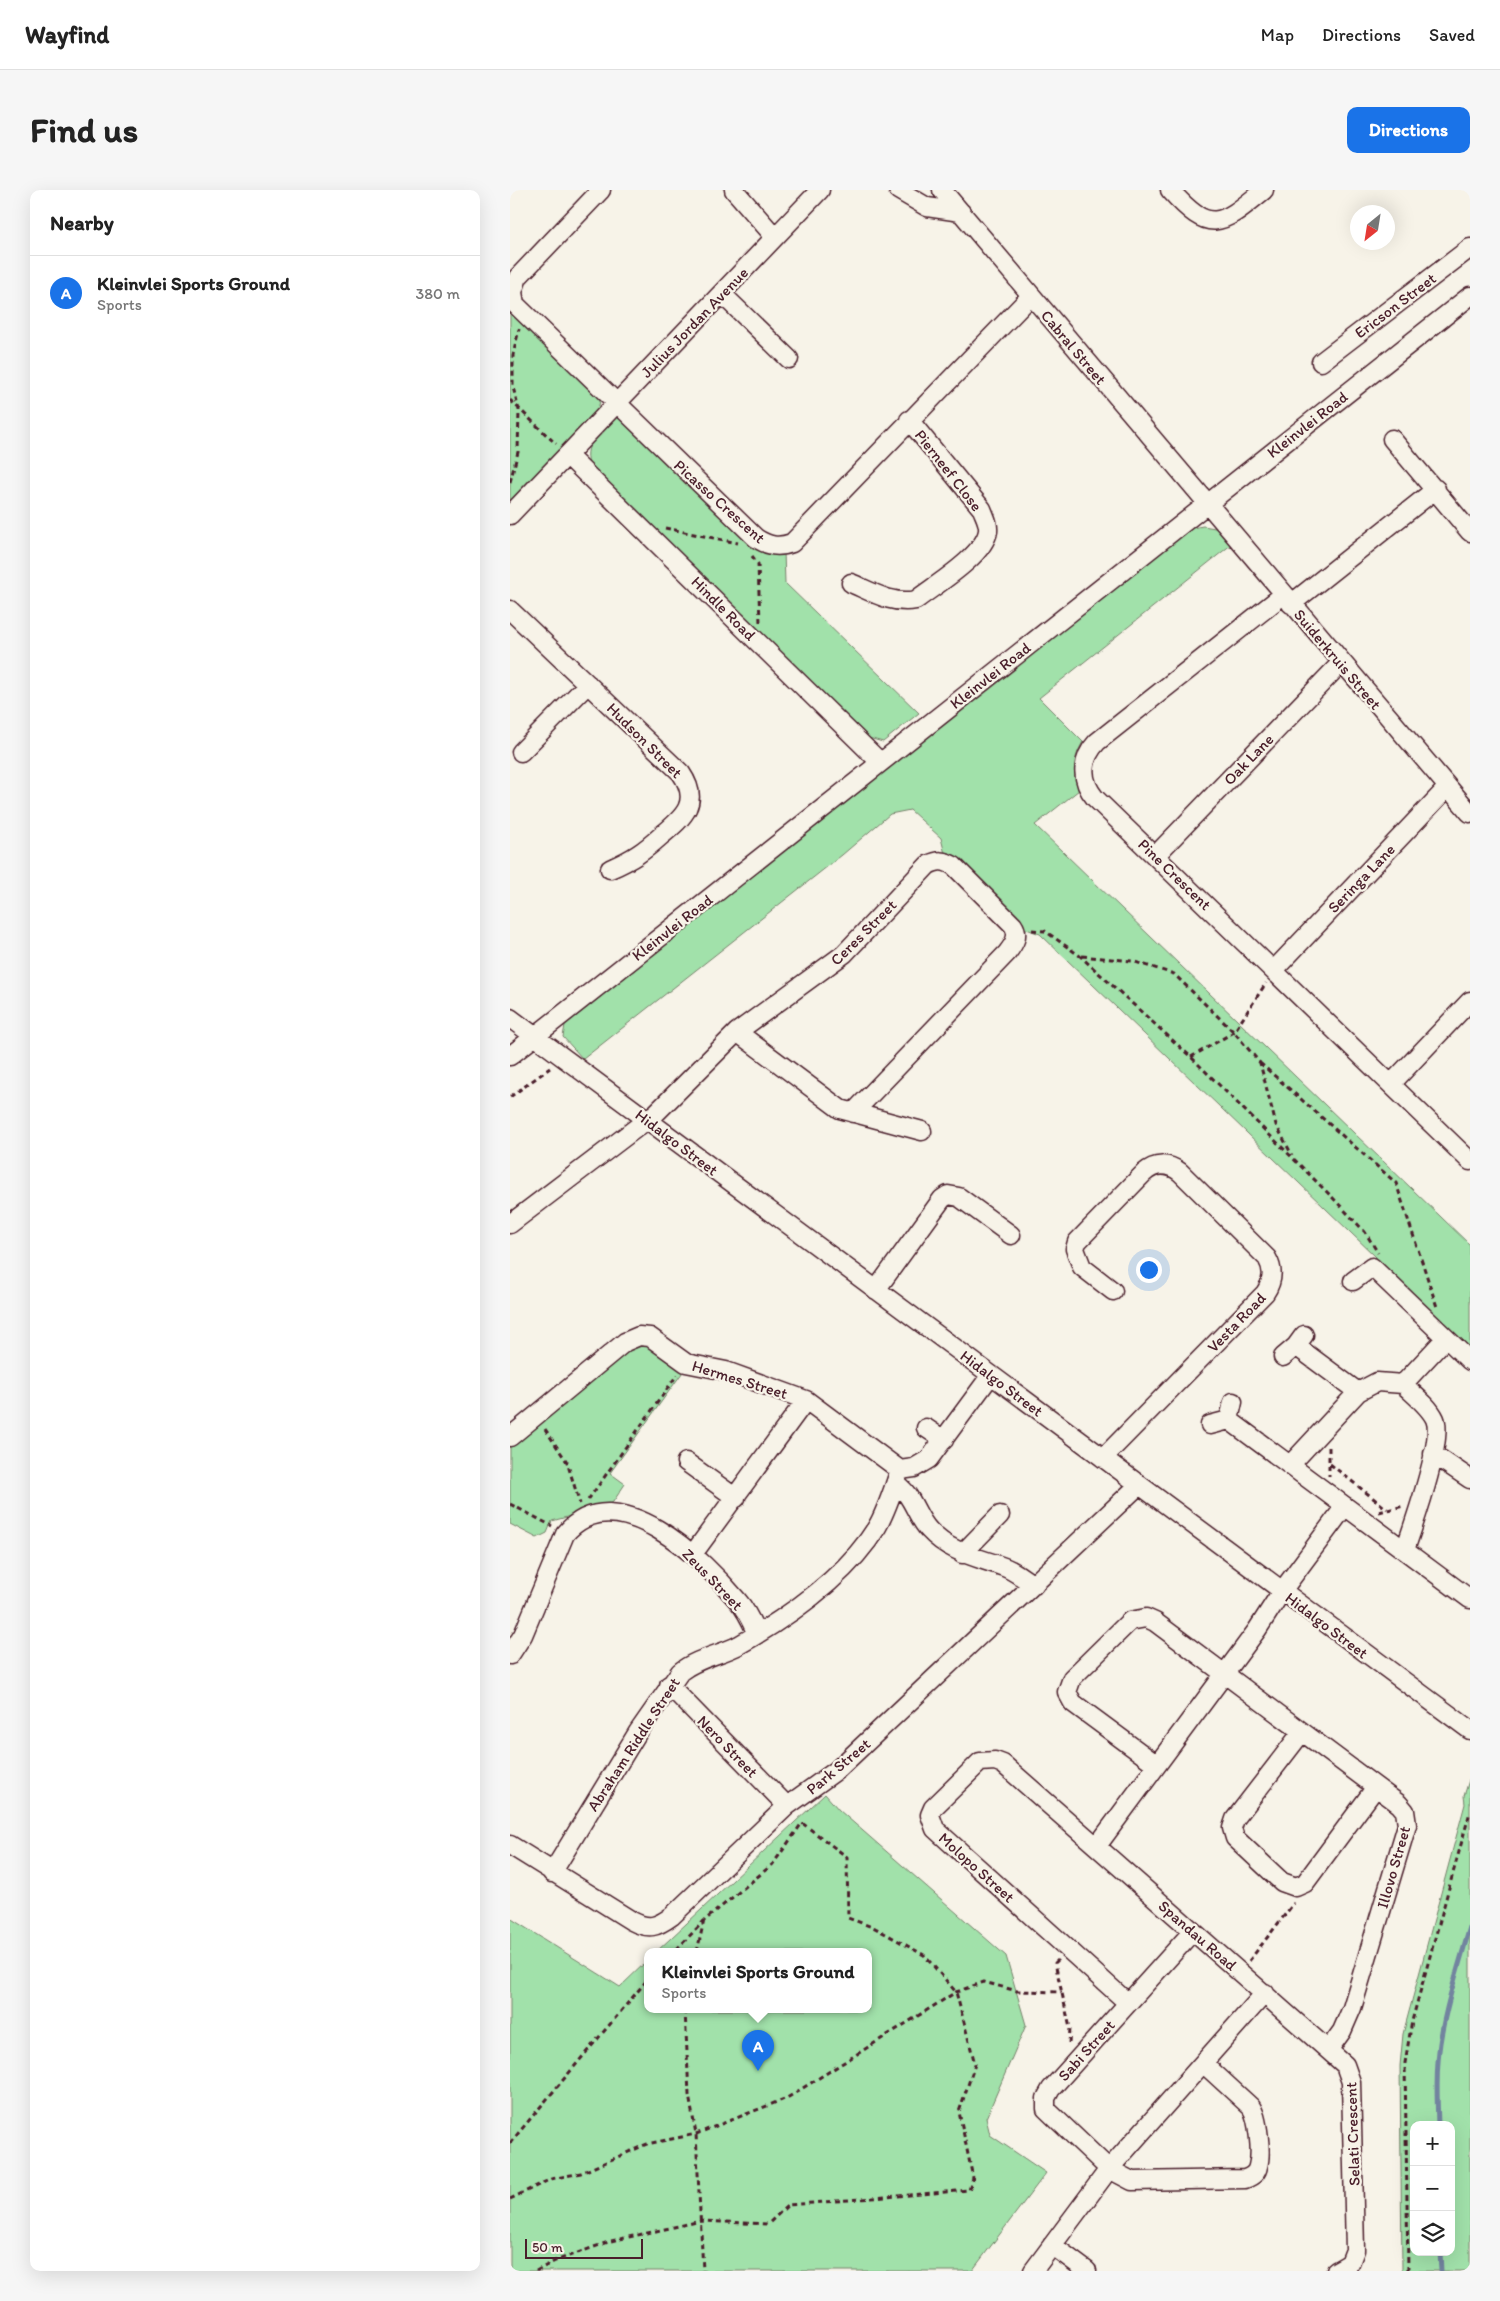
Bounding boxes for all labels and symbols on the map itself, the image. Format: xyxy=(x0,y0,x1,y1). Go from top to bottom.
north arrow xyxy=(1350,205,1395,250)
street label: Julius Jordan Avenue xyxy=(637,263,752,382)
street label: Ericson Street xyxy=(1351,269,1440,342)
street label: Cabral Street xyxy=(1037,306,1110,388)
street label: Kleinvlei Road xyxy=(1263,387,1352,462)
street label: Pierneef Close xyxy=(911,426,987,515)
street label: Picasso Crescent xyxy=(670,455,769,547)
street label: Hindle Road xyxy=(687,572,760,645)
street label: Suiderkruis Street xyxy=(1290,605,1385,714)
street label: Kleinvlei Road xyxy=(946,638,1035,713)
street label: Hudson Street xyxy=(603,699,686,782)
street label: Oak Lane xyxy=(1219,730,1278,789)
street label: Pine Crescent xyxy=(1134,835,1215,914)
street label: Seringa Lane xyxy=(1324,840,1399,917)
street label: Kleinvlei Road xyxy=(628,890,717,965)
street label: Ceres Street xyxy=(826,895,900,969)
street label: Hidalgo Street xyxy=(632,1105,722,1180)
your location xyxy=(1136,1257,1162,1283)
street label: Vesta Road xyxy=(1203,1288,1270,1356)
street label: Hidalgo Street xyxy=(957,1346,1047,1421)
street label: Hermes Street xyxy=(690,1356,790,1403)
street label: Zeus Street xyxy=(678,1544,747,1614)
street label: Hidalgo Street xyxy=(1282,1588,1372,1663)
street label: Abraham Riddle Street xyxy=(583,1674,684,1815)
street label: Nero Street xyxy=(693,1711,762,1781)
street label: Park Street xyxy=(802,1734,874,1799)
street label: Illovo Street xyxy=(1373,1824,1414,1910)
street label: Molopo Street xyxy=(935,1828,1019,1906)
street label: Spandau Road xyxy=(1155,1896,1241,1975)
street label: Sabi Street xyxy=(1054,2016,1119,2085)
pin: A xyxy=(742,2030,774,2071)
street label: Selati Crescent xyxy=(1341,2082,1364,2186)
scale bar xyxy=(525,2236,642,2259)

